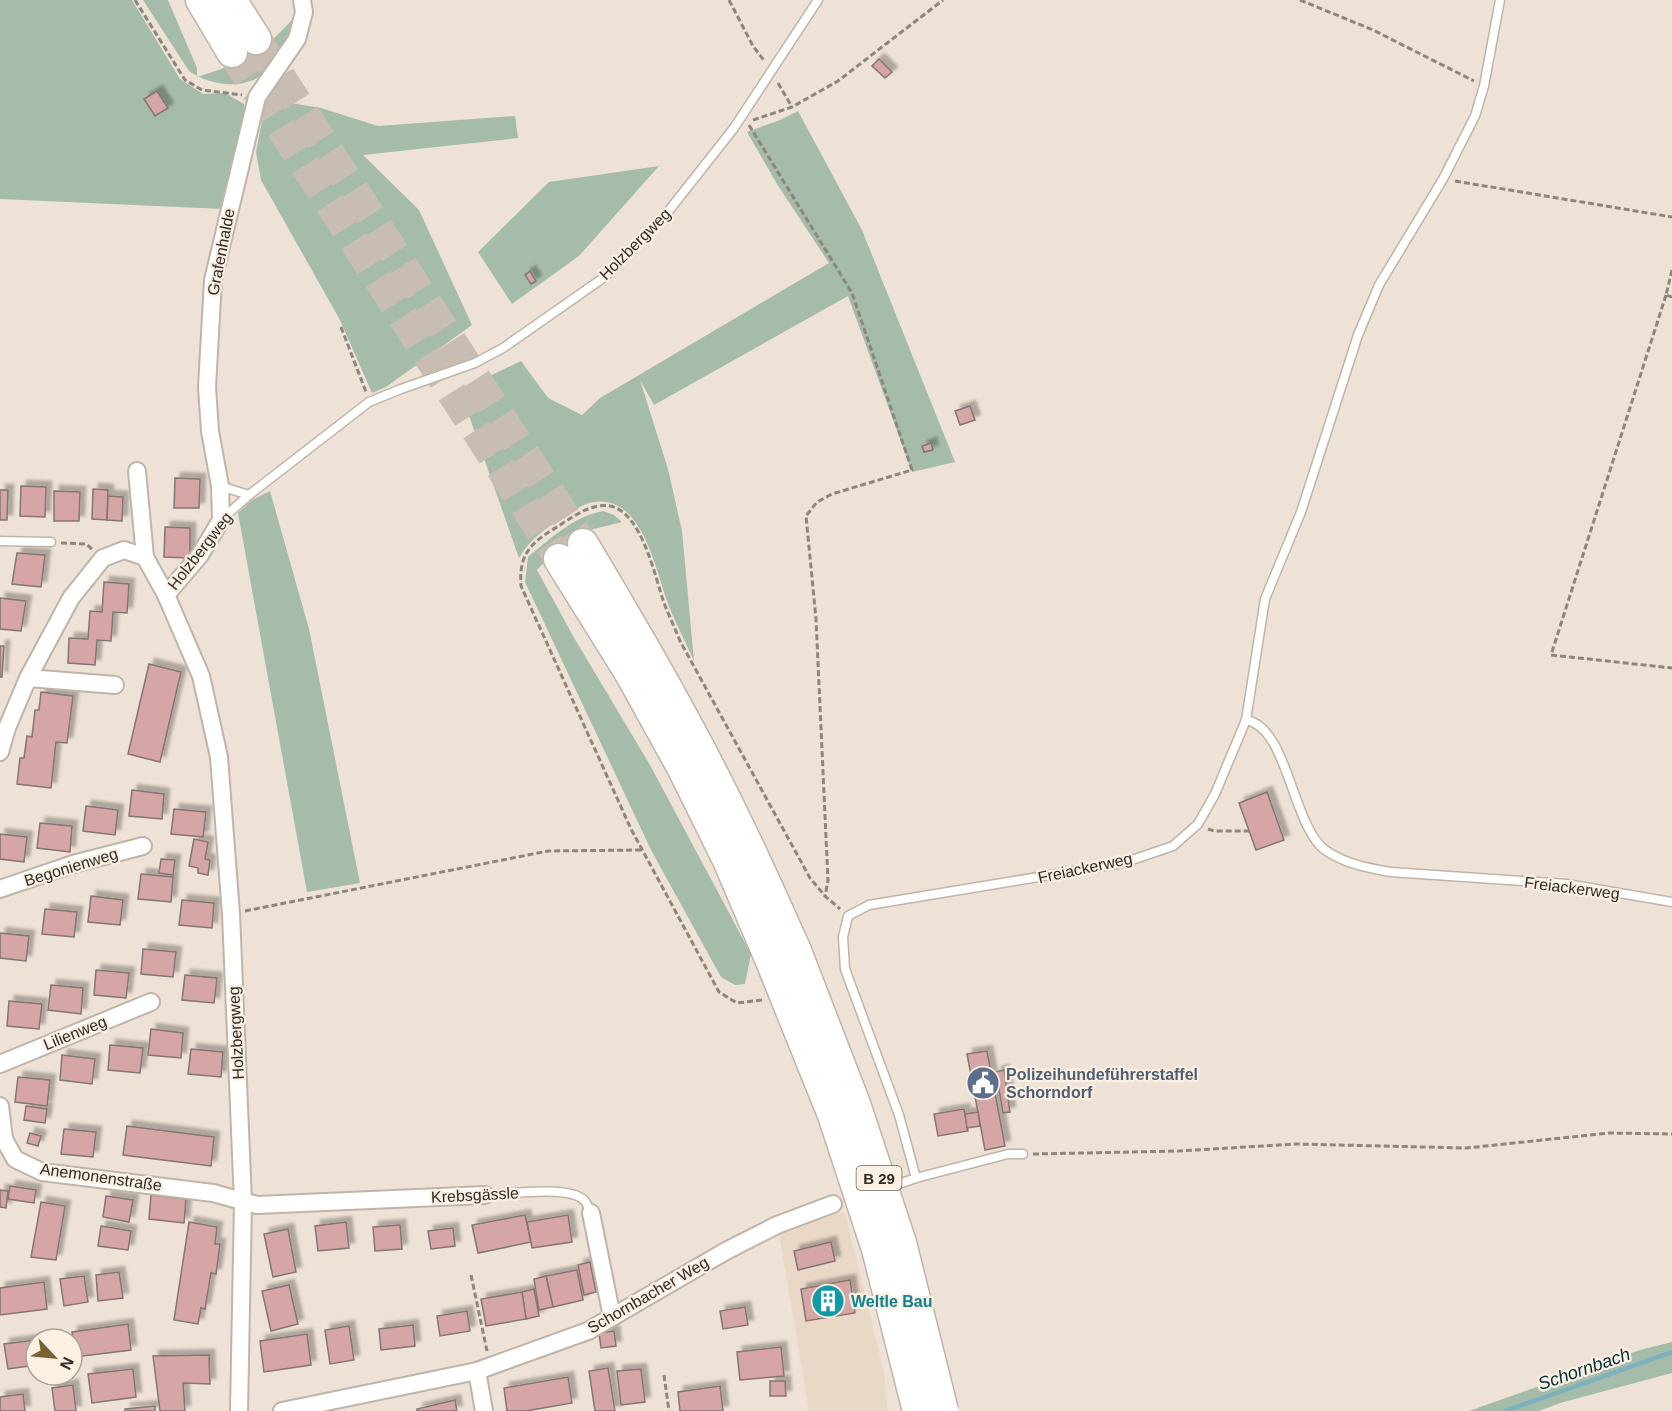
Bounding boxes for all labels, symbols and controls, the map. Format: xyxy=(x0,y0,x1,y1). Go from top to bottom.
street label: Holzbergweg xyxy=(596,205,674,283)
street label: Grafenhalde xyxy=(204,207,238,297)
street label: Holzbergweg xyxy=(165,509,235,593)
street label: Begonienweg xyxy=(22,845,120,889)
street label: Freiackerweg xyxy=(1036,850,1134,886)
street label: Freiackerweg xyxy=(1523,874,1621,902)
street label: Holzbergweg xyxy=(225,986,247,1080)
street label: Lilienweg xyxy=(41,1013,109,1053)
public building icon: Polizeihundeführerstaffel Schorndorf xyxy=(965,1065,1001,1101)
place label: Polizeihundeführerstaffel Schorndorf xyxy=(1006,1066,1198,1101)
street label: Anemonenstraße xyxy=(39,1160,163,1194)
road number: B 29 xyxy=(856,1166,902,1190)
street label: Krebsgässle xyxy=(431,1184,520,1206)
street label: Schornbacher Weg xyxy=(585,1253,711,1337)
building icon: Weltle Bau xyxy=(810,1283,846,1319)
place label: Weltle Bau xyxy=(851,1293,933,1310)
north arrow xyxy=(24,1327,84,1387)
water label: Schornbach xyxy=(1535,1344,1633,1394)
text: N xyxy=(57,1354,77,1372)

